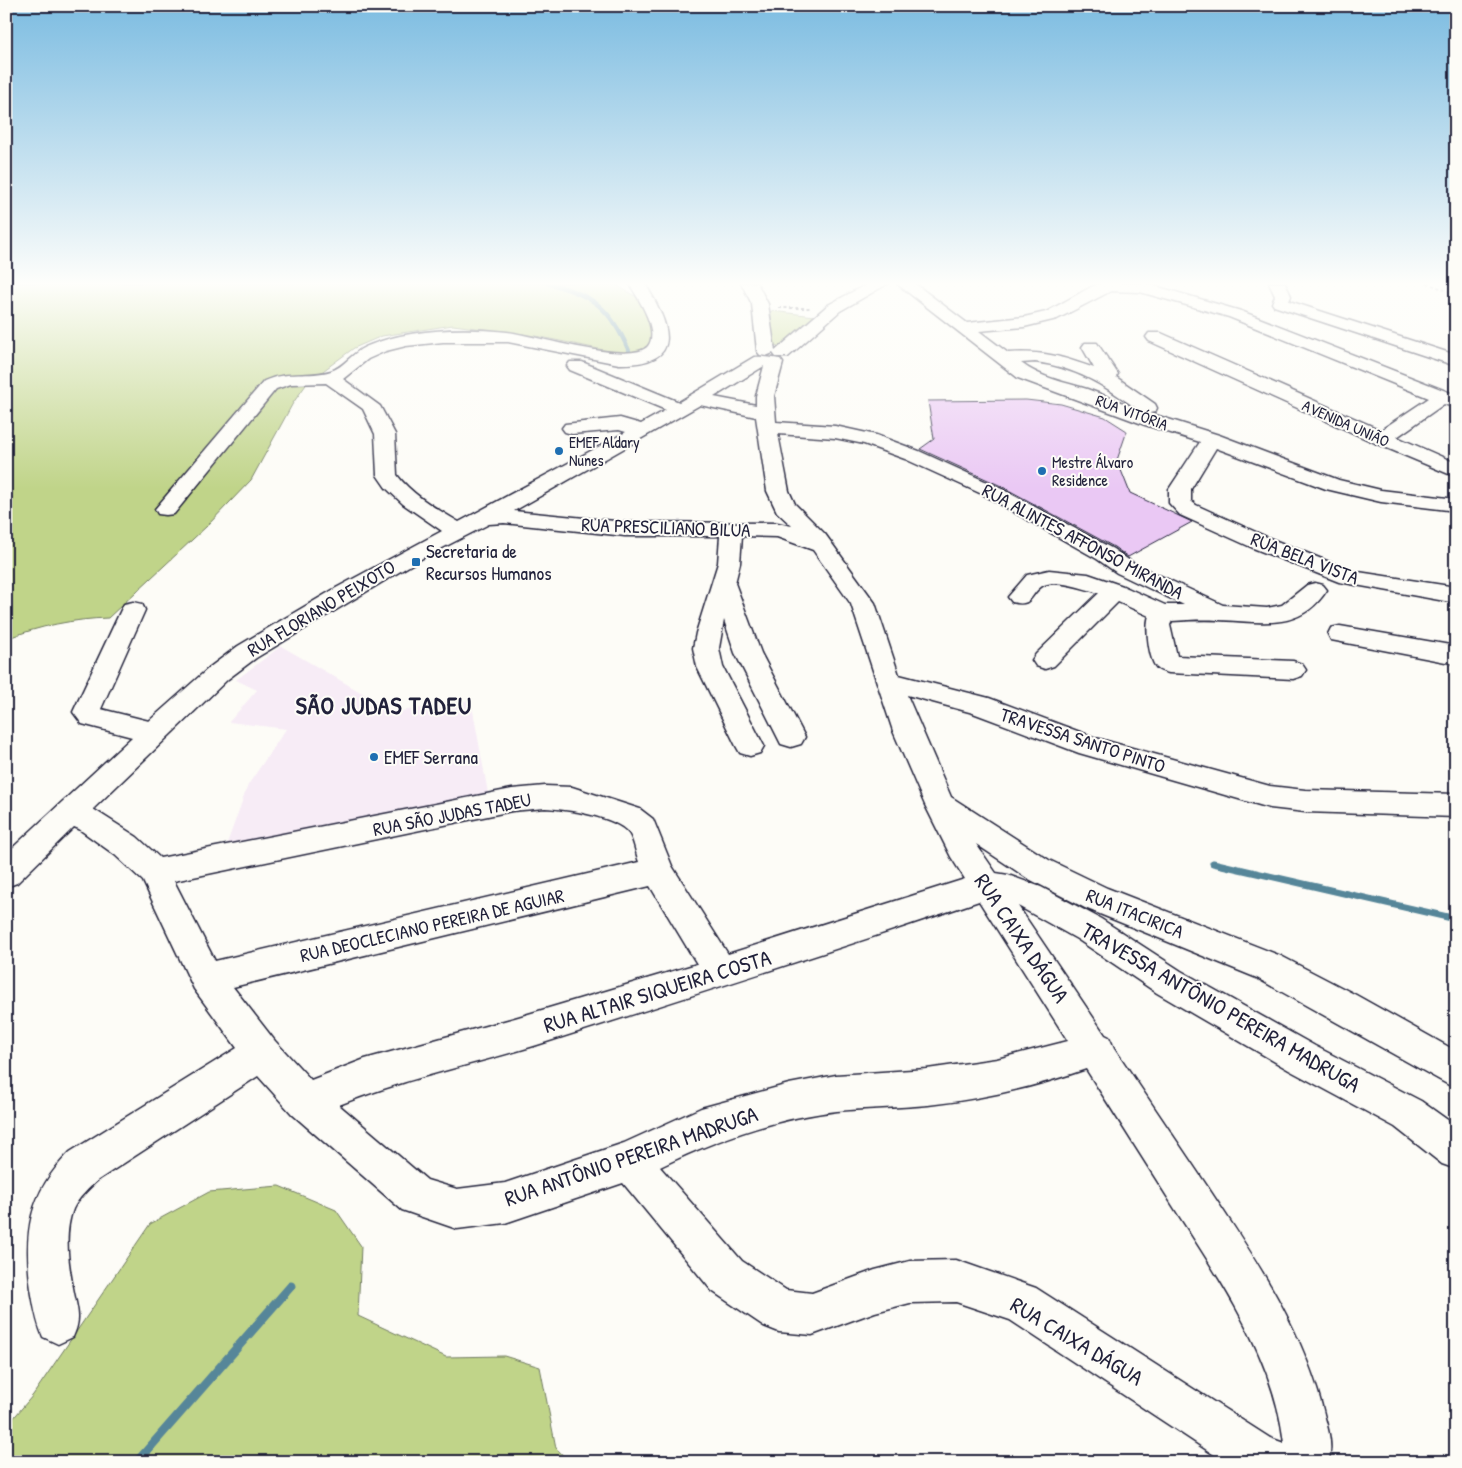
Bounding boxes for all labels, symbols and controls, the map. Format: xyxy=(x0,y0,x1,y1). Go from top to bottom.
street label: RUA VITÓRIA xyxy=(1093,389,1171,435)
street label: AVENIDA UNIÃO xyxy=(1299,394,1393,452)
place label: EMEF Aldary Nunes xyxy=(569,431,640,471)
marker: EMEF Aldary Nunes xyxy=(553,445,565,457)
place label: Mestre Álvaro Residence xyxy=(1052,451,1134,491)
marker: Mestre Álvaro Residence xyxy=(1036,465,1048,477)
street label: RUA ALINTES AFFONSO MIRANDA xyxy=(978,477,1188,605)
street label: RUA PRESCILIANO BILUA xyxy=(581,511,751,543)
street label: RUA BELA VISTA xyxy=(1247,526,1363,590)
place label: Secretaria de Recursos Humanos xyxy=(426,538,552,586)
street label: RUA FLORIANO PEIXOTO xyxy=(242,554,400,662)
marker: Secretaria de Recursos Humanos xyxy=(410,556,422,568)
district label: SÃO JUDAS TADEU xyxy=(296,689,472,721)
street label: TRAVESSA SANTO PINTO xyxy=(997,701,1169,779)
place label: EMEF Serrana xyxy=(384,744,479,770)
marker: EMEF Serrana xyxy=(368,751,380,763)
street label: RUA SÃO JUDAS TADEU xyxy=(371,786,533,842)
street label: RUA CAIXA DÁGUA xyxy=(968,868,1076,1009)
street label: RUA DEOCLECIANO PEREIRA DE AGUIAR xyxy=(297,882,567,968)
street label: RUA ITACIRICA xyxy=(1082,882,1188,944)
street label: TRAVESSA ANTÔNIO PEREIRA MADRUGA xyxy=(1076,915,1366,1099)
street label: RUA ALTAIR SIQUEIRA COSTA xyxy=(540,942,774,1040)
street label: RUA ANTÔNIO PEREIRA MADRUGA xyxy=(501,1098,762,1213)
street label: RUA CAIXA DÁGUA xyxy=(1005,1290,1149,1392)

